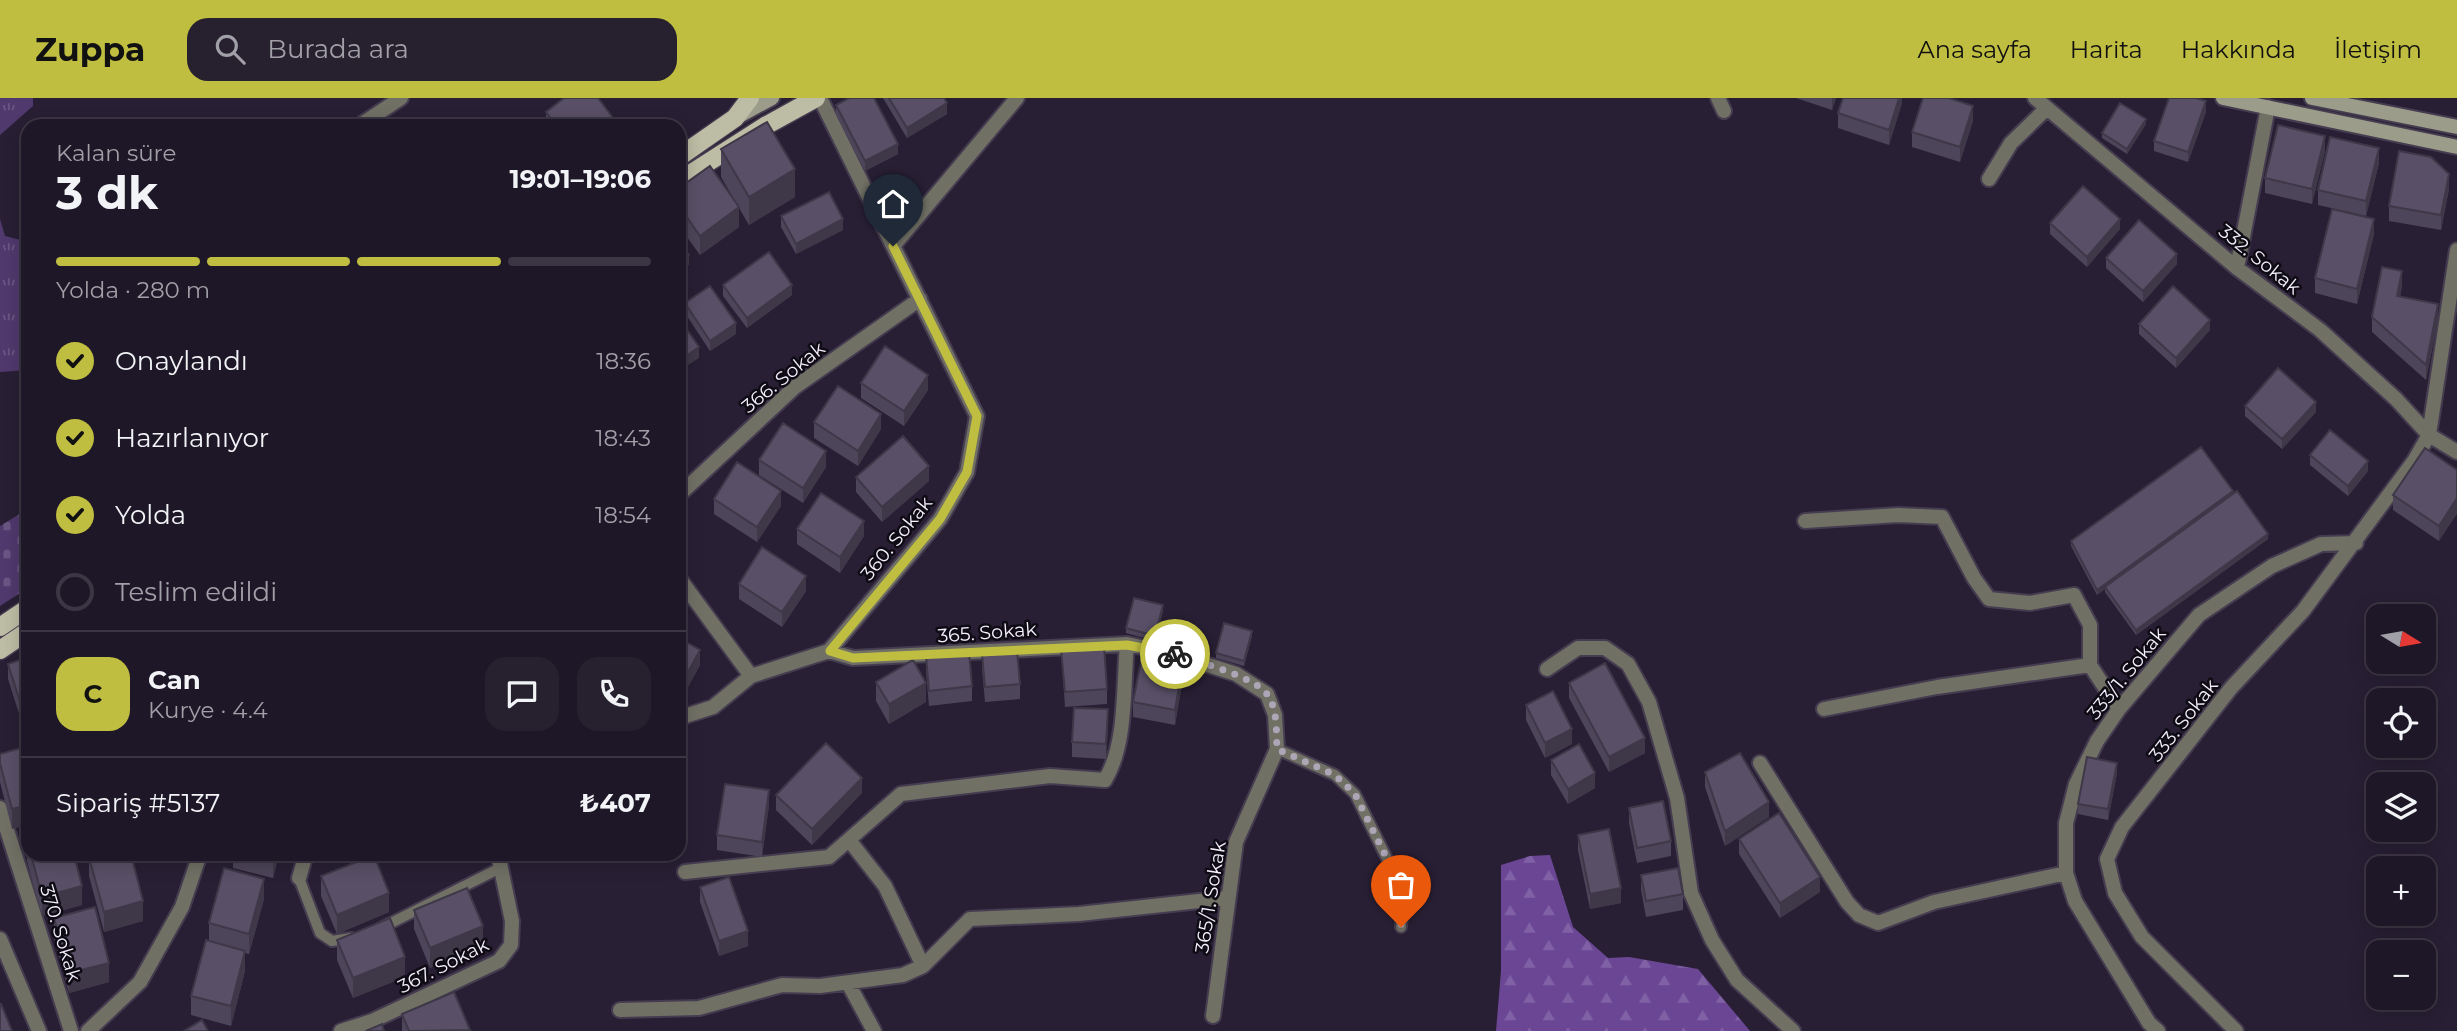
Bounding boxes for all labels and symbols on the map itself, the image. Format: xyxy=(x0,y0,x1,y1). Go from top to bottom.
pin xyxy=(863,174,923,246)
street label: 332. Sokak xyxy=(2214,219,2306,300)
street label: 366. Sokak xyxy=(737,336,830,418)
street label: 360. Sokak xyxy=(856,491,938,585)
north arrow xyxy=(2366,604,2436,674)
street label: 365. Sokak xyxy=(937,618,1038,647)
courier xyxy=(1140,619,1210,689)
street label: 333/1. Sokak xyxy=(2082,622,2171,724)
street label: 333. Sokak xyxy=(2144,674,2223,766)
street label: 365/1. Sokak xyxy=(1190,839,1231,955)
pin xyxy=(1371,855,1431,927)
street label: 370. Sokak xyxy=(35,882,86,985)
street label: 367. Sokak xyxy=(394,933,493,998)

